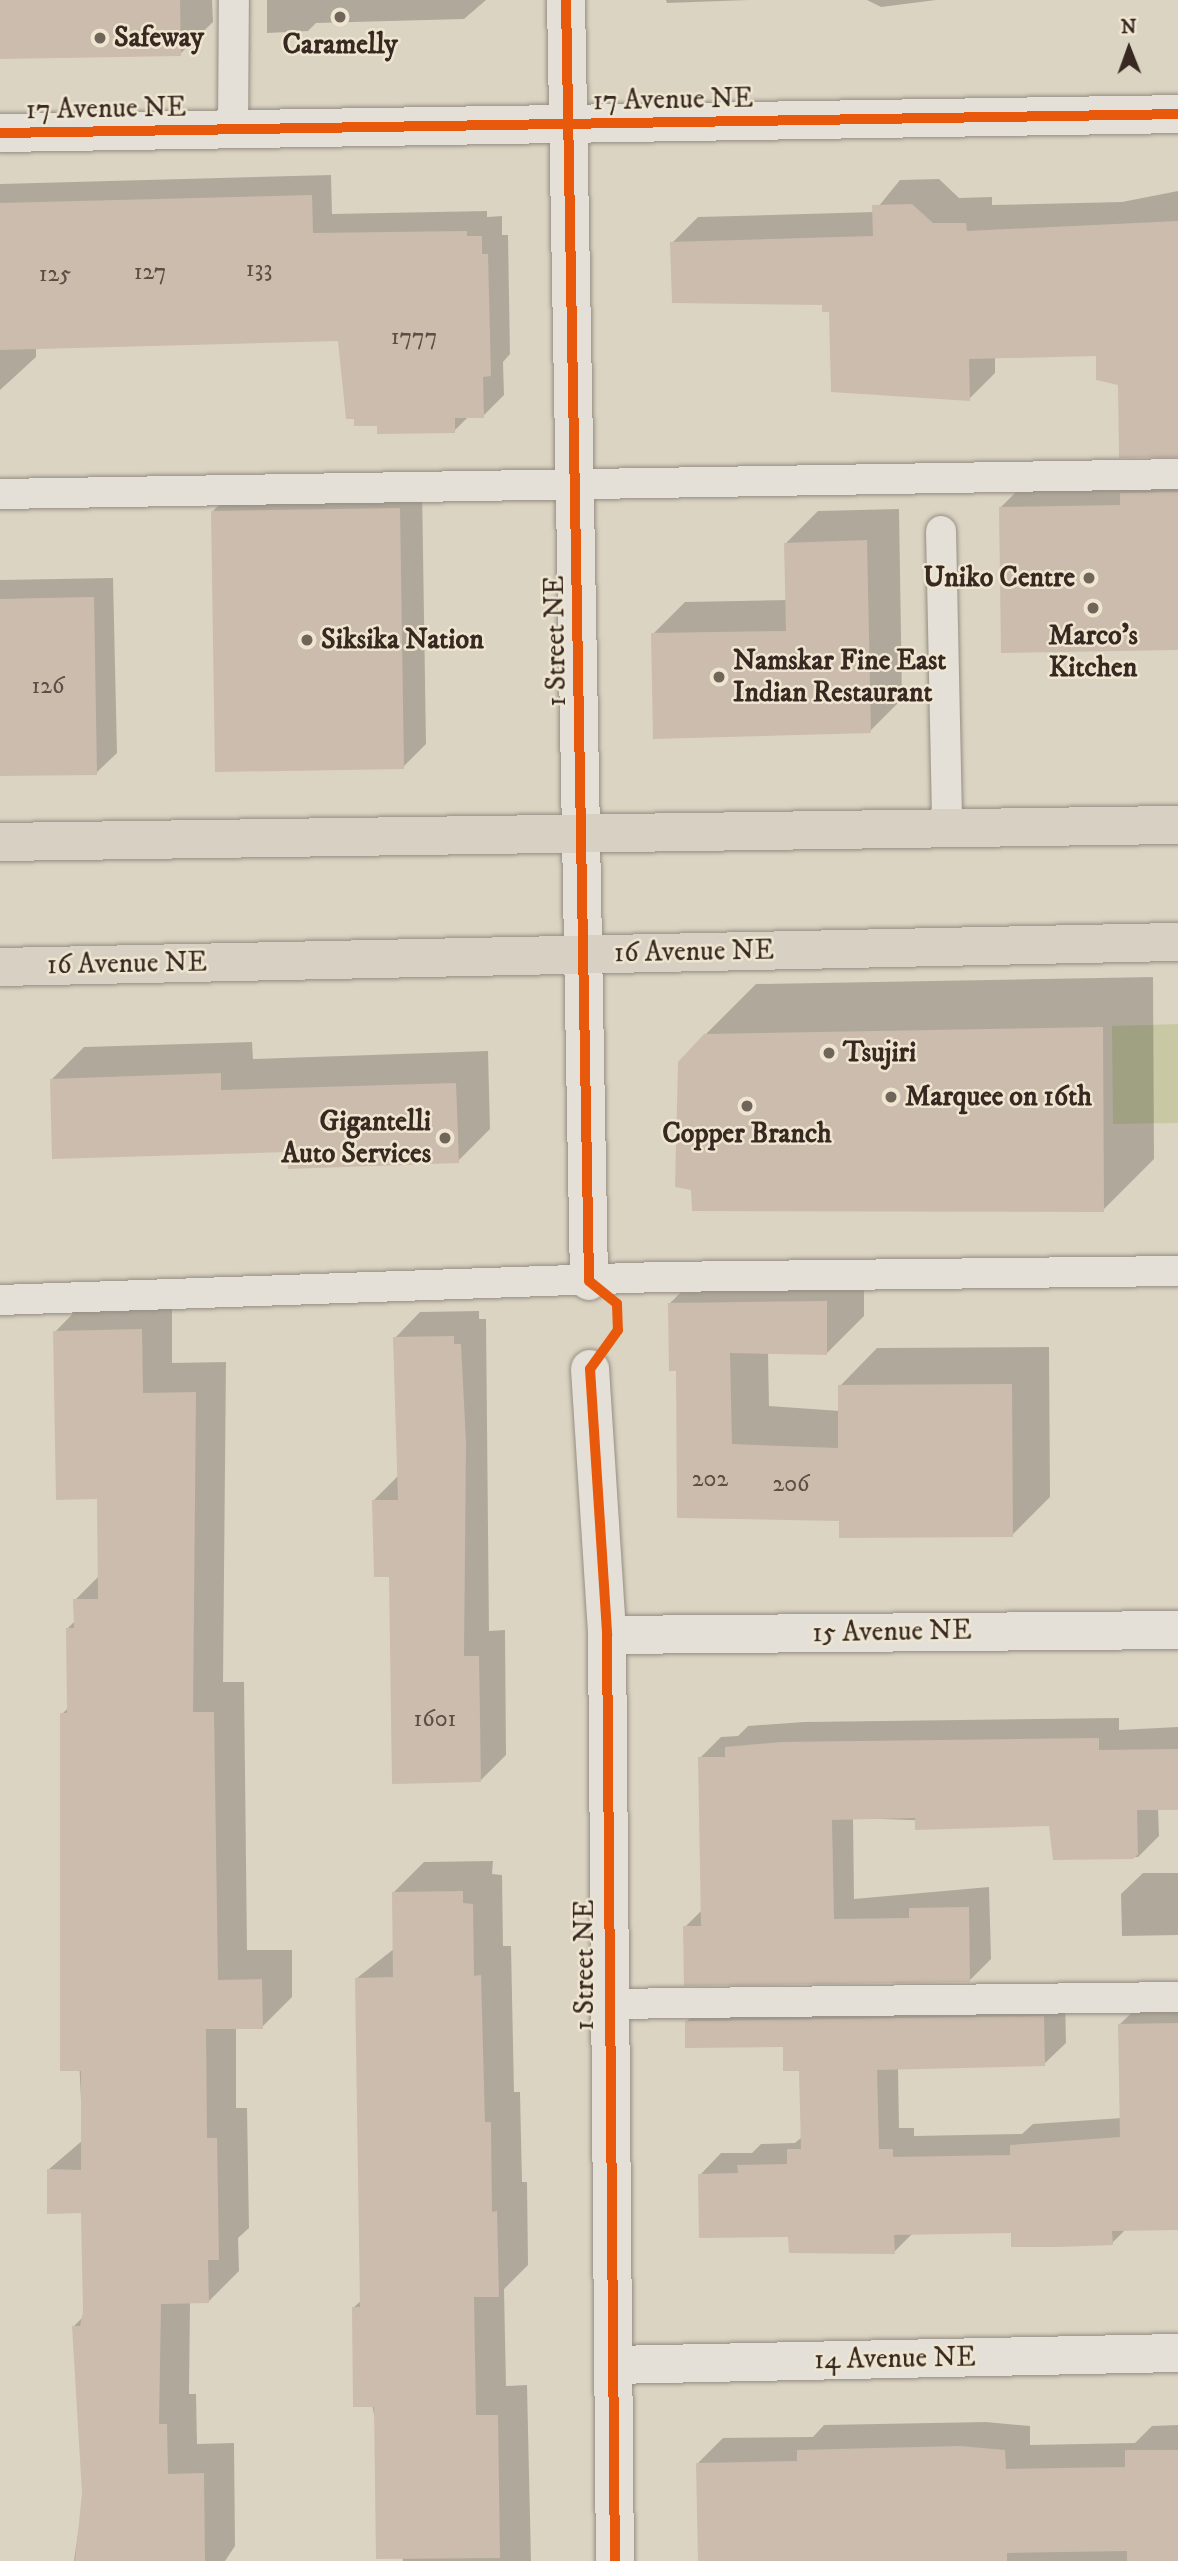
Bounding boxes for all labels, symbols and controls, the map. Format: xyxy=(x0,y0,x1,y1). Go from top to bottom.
marker: Caramelly xyxy=(332,9,348,25)
north arrow xyxy=(1094,14,1164,84)
text: N xyxy=(1121,16,1137,39)
place label: Safeway xyxy=(114,21,204,55)
place label: Caramelly xyxy=(282,28,398,62)
marker: Safeway xyxy=(92,30,108,46)
street label: 17 Avenue NE xyxy=(592,82,754,118)
street label: 17 Avenue NE xyxy=(25,91,187,127)
house number: 133 xyxy=(246,256,272,284)
house number: 127 xyxy=(134,259,166,287)
house number: 125 xyxy=(39,261,71,289)
house number: 1777 xyxy=(391,324,437,352)
place label: Uniko Centre xyxy=(923,561,1075,595)
marker: Uniko Centre xyxy=(1081,570,1097,586)
street label: 1 Street NE xyxy=(538,575,574,707)
marker: Marco's Kitchen xyxy=(1085,600,1101,616)
place label: Marco's Kitchen xyxy=(1048,619,1138,685)
place label: Siksika Nation xyxy=(321,623,484,657)
marker: Siksika Nation xyxy=(299,632,315,648)
place label: Namskar Fine East Indian Restaurant xyxy=(733,644,946,710)
marker: Namskar Fine East Indian Restaurant xyxy=(711,669,727,685)
house number: 126 xyxy=(31,673,65,701)
street label: 16 Avenue NE xyxy=(614,934,774,970)
street label: 16 Avenue NE xyxy=(47,946,207,982)
place label: Tsujiri xyxy=(843,1036,916,1070)
marker: Tsujiri xyxy=(821,1045,837,1061)
place label: Marquee on 16th xyxy=(905,1080,1092,1114)
marker: Marquee on 16th xyxy=(883,1089,899,1105)
marker: Copper Branch xyxy=(739,1098,755,1114)
place label: Gigantelli Auto Services xyxy=(281,1105,431,1171)
place label: Copper Branch xyxy=(662,1117,832,1151)
marker: Gigantelli Auto Services xyxy=(437,1130,453,1146)
house number: 202 xyxy=(692,1466,728,1494)
house number: 206 xyxy=(772,1471,810,1499)
street label: 15 Avenue NE xyxy=(812,1614,972,1650)
house number: 1601 xyxy=(414,1706,456,1734)
street label: 1 Street NE xyxy=(568,1899,602,2031)
street label: 14 Avenue NE xyxy=(814,2341,976,2377)

